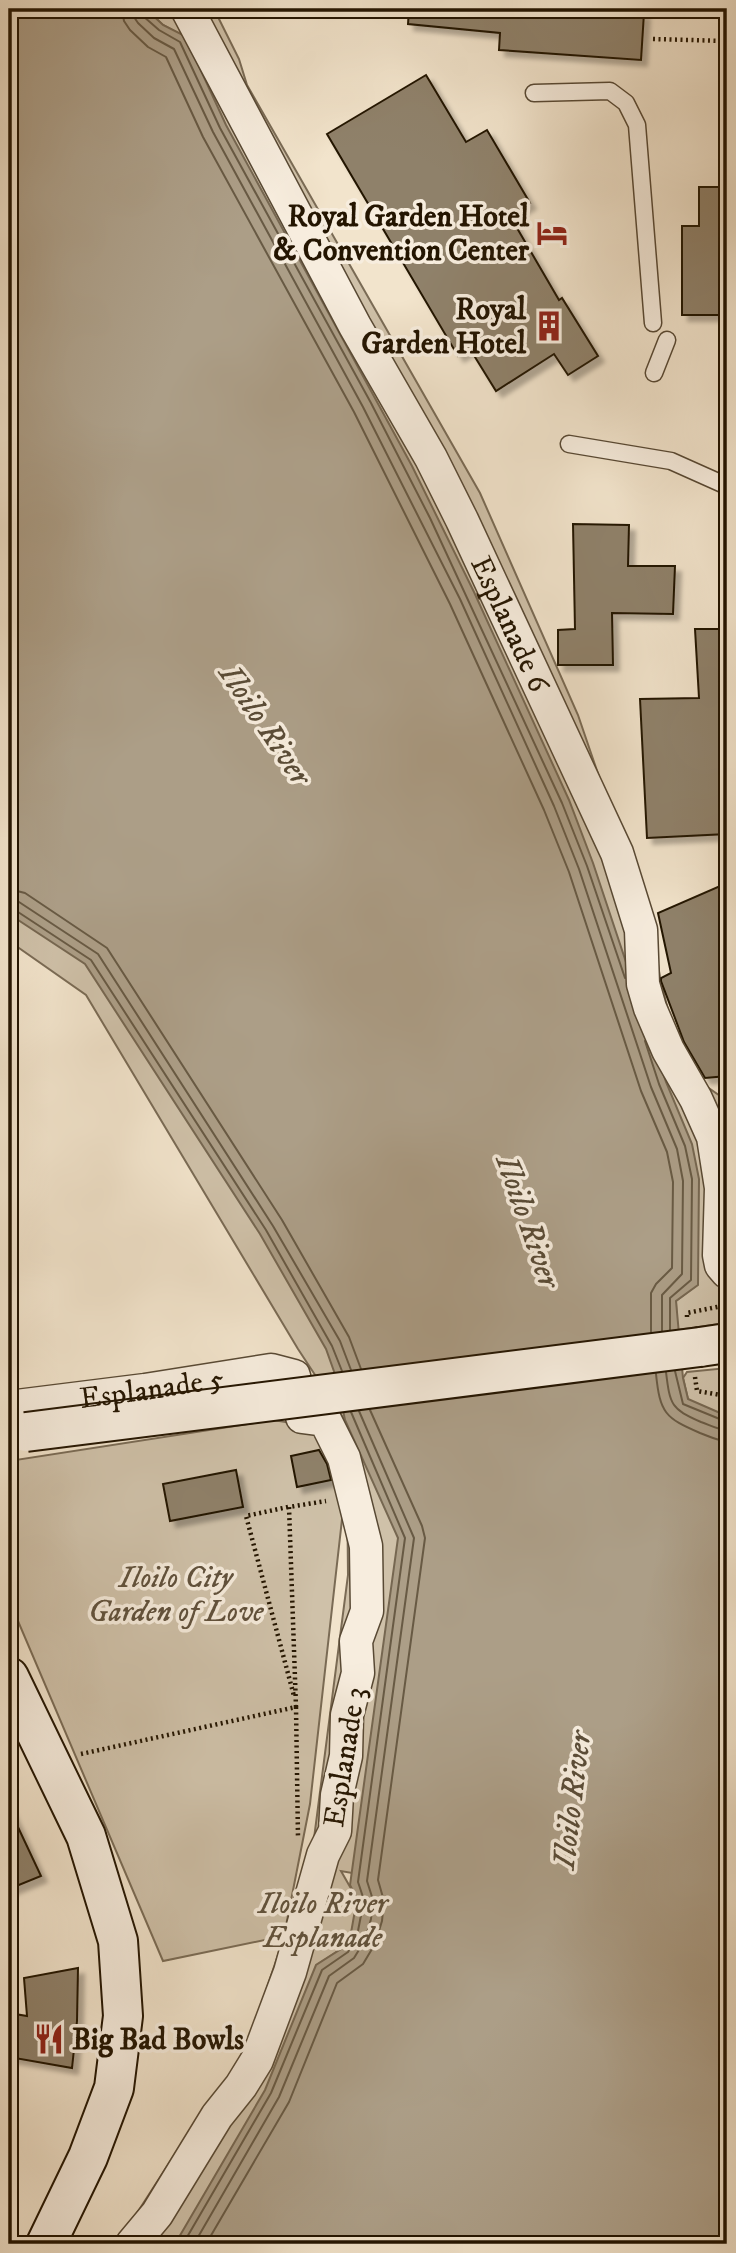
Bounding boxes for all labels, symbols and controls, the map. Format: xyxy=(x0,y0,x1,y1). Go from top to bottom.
place label: Royal Garden Hotel & Convention Center xyxy=(273,199,530,270)
hotel icon: Royal Garden Hotel & Convention Center xyxy=(535,216,569,250)
place label: Royal Garden Hotel xyxy=(361,292,527,363)
building icon: Royal Garden Hotel xyxy=(532,309,566,343)
street label: Esplanade 6 xyxy=(461,551,557,700)
water label: Iloilo River xyxy=(208,655,321,796)
water label: Iloilo River xyxy=(485,1148,569,1296)
street label: Esplanade 5 xyxy=(78,1361,227,1418)
park label: Iloilo City Garden of Love xyxy=(88,1560,264,1631)
street label: Esplanade 3 xyxy=(316,1685,375,1830)
water label: Iloilo River xyxy=(545,1727,602,1873)
park label: Iloilo River Esplanade xyxy=(256,1886,390,1957)
restaurant icon: Big Bad Bowls xyxy=(32,2022,66,2056)
place label: Big Bad Bowls xyxy=(72,2022,244,2059)

